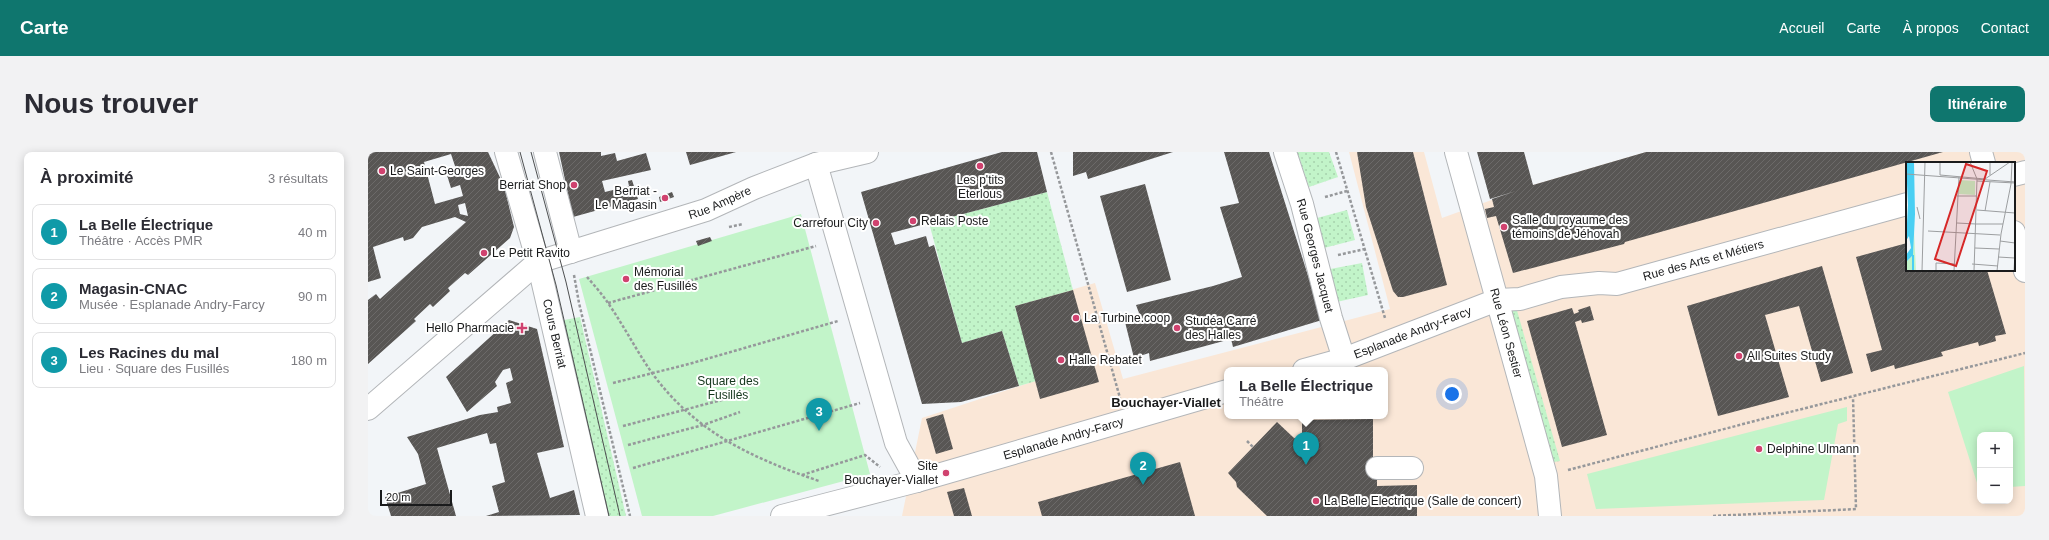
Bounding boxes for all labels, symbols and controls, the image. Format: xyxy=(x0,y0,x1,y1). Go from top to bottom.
text: Carte xyxy=(20,17,69,38)
text: Accueil xyxy=(1779,20,1824,36)
text: Carte xyxy=(1846,20,1881,36)
text: À propos xyxy=(1903,20,1959,36)
text: Contact xyxy=(1981,20,2029,36)
button: Itinéraire xyxy=(1930,86,2025,122)
text: Nous trouver xyxy=(24,88,198,119)
marker: Les p'tits Eterlous xyxy=(975,161,985,171)
inset map xyxy=(1906,162,2015,271)
place label: Le Saint-Georges xyxy=(390,164,484,178)
marker: Le Saint-Georges xyxy=(377,166,387,176)
text: À proximité xyxy=(40,168,134,187)
text: 3 résultats xyxy=(268,171,328,186)
place label: Les p'tits Eterlous xyxy=(957,173,1003,201)
place label: Berriat Shop xyxy=(499,178,566,192)
marker: Berriat Shop xyxy=(569,180,579,190)
street label: Rue Ampère xyxy=(687,183,754,222)
place label: Berriat - Le Magasin xyxy=(595,184,657,212)
marker: Berriat - Le Magasin xyxy=(660,193,670,203)
street label: Rue Georges Jacquet xyxy=(1294,197,1336,315)
place label: Salle du royaume des témoins de Jéhovah xyxy=(1512,213,1628,241)
place label: Relais Poste xyxy=(921,214,989,228)
text: La Belle Électrique xyxy=(79,216,213,233)
place label: Carrefour City xyxy=(793,216,868,230)
marker: Relais Poste xyxy=(908,216,918,226)
marker: Carrefour City xyxy=(871,218,881,228)
marker: Salle du royaume des témoins de Jéhovah xyxy=(1499,222,1509,232)
text: 1 xyxy=(50,225,58,240)
text: 40 m xyxy=(298,225,327,240)
text: Théâtre · Accès PMR xyxy=(79,233,203,248)
street label: Rue des Arts et Métiers xyxy=(1641,237,1765,284)
place label: Le Petit Ravito xyxy=(492,246,570,260)
marker: Le Petit Ravito xyxy=(479,248,489,258)
place label: Mémorial des Fusillés xyxy=(634,265,697,293)
marker: Mémorial des Fusillés xyxy=(621,274,631,284)
text: Magasin-CNAC xyxy=(79,280,187,297)
street label: Rue Léon Sestier xyxy=(1487,287,1525,380)
text: 2 xyxy=(50,289,58,304)
text: 90 m xyxy=(298,289,327,304)
text: Musée · Esplanade Andry-Farcy xyxy=(79,297,265,312)
street label: Cours Berriat xyxy=(540,297,570,370)
street label: Esplanade Andry-Farcy xyxy=(1352,304,1473,362)
place label: La Turbine.coop xyxy=(1084,311,1170,325)
marker: La Turbine.coop xyxy=(1071,313,1081,323)
place label: Studéa Carré des Halles xyxy=(1185,314,1257,342)
place label: Hello Pharmacie xyxy=(426,321,514,335)
marker: Hello Pharmacie xyxy=(517,323,527,333)
marker: Studéa Carré des Halles xyxy=(1172,323,1182,333)
text: Les Racines du mal xyxy=(79,344,219,361)
place label: All Suites Study xyxy=(1747,349,1831,363)
marker: All Suites Study xyxy=(1734,351,1744,361)
text: 3 xyxy=(50,353,58,368)
text: 180 m xyxy=(291,353,327,368)
place label: Halle Rebatet xyxy=(1069,353,1142,367)
marker: Halle Rebatet xyxy=(1056,355,1066,365)
text: Lieu · Square des Fusillés xyxy=(79,361,229,376)
popup xyxy=(1224,367,1388,419)
park label: Square des Fusillés xyxy=(697,374,759,402)
text: La Belle Électrique xyxy=(1239,377,1373,394)
your location xyxy=(1442,384,1462,404)
text: Théâtre xyxy=(1239,394,1284,409)
district label: Bouchayer-Viallet xyxy=(1111,395,1221,410)
pin: 3 xyxy=(806,398,832,431)
street label: Esplanade Andry-Farcy xyxy=(1002,414,1125,463)
pin: 1 xyxy=(1293,432,1319,465)
map controls xyxy=(1977,432,2013,504)
button: + xyxy=(1977,432,2013,468)
place label: Delphine Ulmann xyxy=(1767,442,1859,456)
marker: Delphine Ulmann xyxy=(1754,444,1764,454)
pin: 2 xyxy=(1130,452,1156,485)
place label: Site Bouchayer-Viallet xyxy=(844,459,939,487)
marker: Site Bouchayer-Viallet xyxy=(941,468,951,478)
button: − xyxy=(1977,468,2013,504)
scale bar xyxy=(380,488,452,507)
text: 20 m xyxy=(386,491,410,503)
place label: La Belle Electrique (Salle de concert) xyxy=(1324,494,1521,508)
marker: La Belle Electrique (Salle de concert) xyxy=(1311,496,1321,506)

